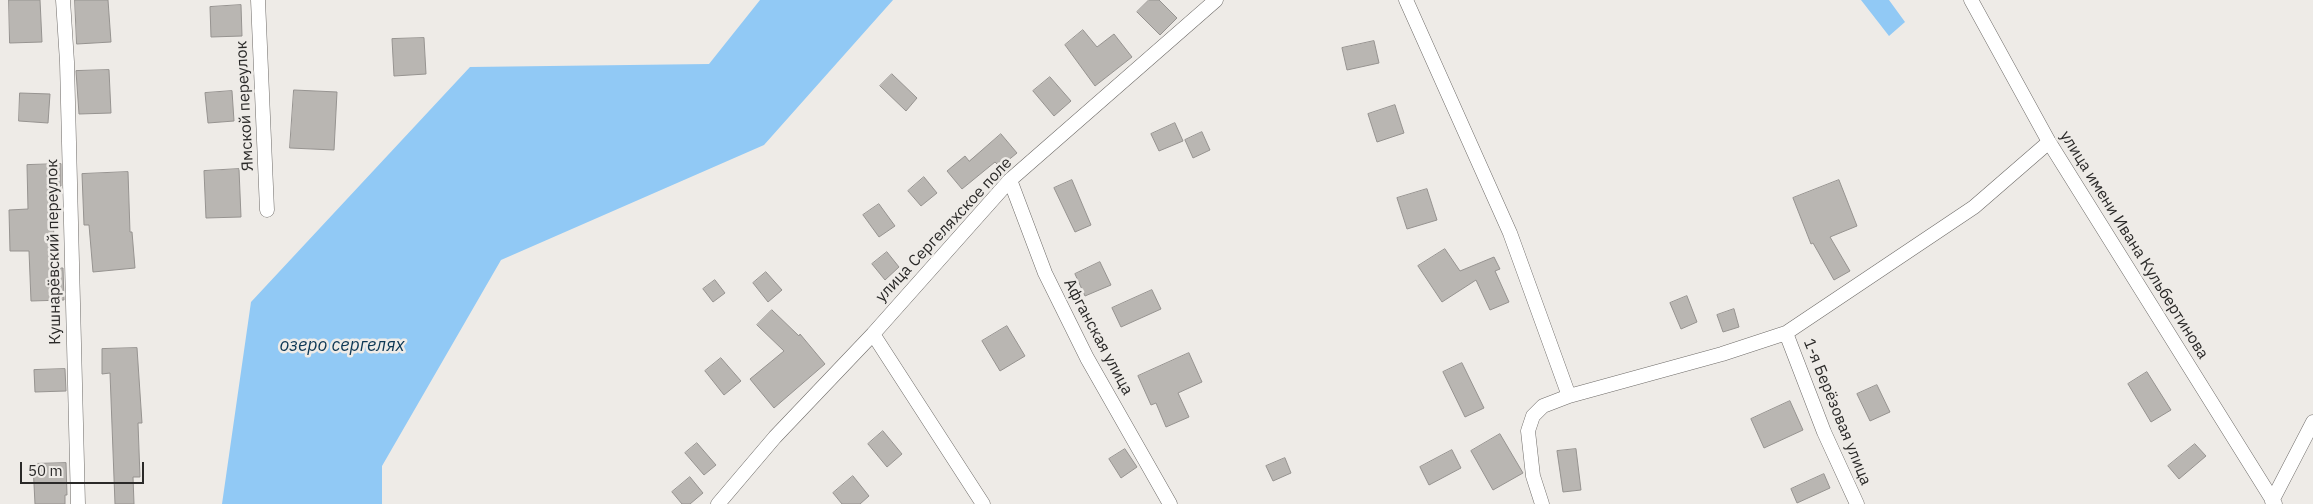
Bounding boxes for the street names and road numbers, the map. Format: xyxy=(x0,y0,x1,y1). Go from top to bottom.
street label: Ямской переулок xyxy=(232,40,258,172)
street label: улица имени Ивана Кульбертинова xyxy=(2056,127,2212,363)
street label: улица Сергеляхское поле xyxy=(872,154,1016,306)
street label: Кушнарёвский переулок xyxy=(43,159,65,345)
street label: Афганская улица xyxy=(1059,276,1137,398)
street label: 1-я Берёзовая улица xyxy=(1799,336,1875,488)

